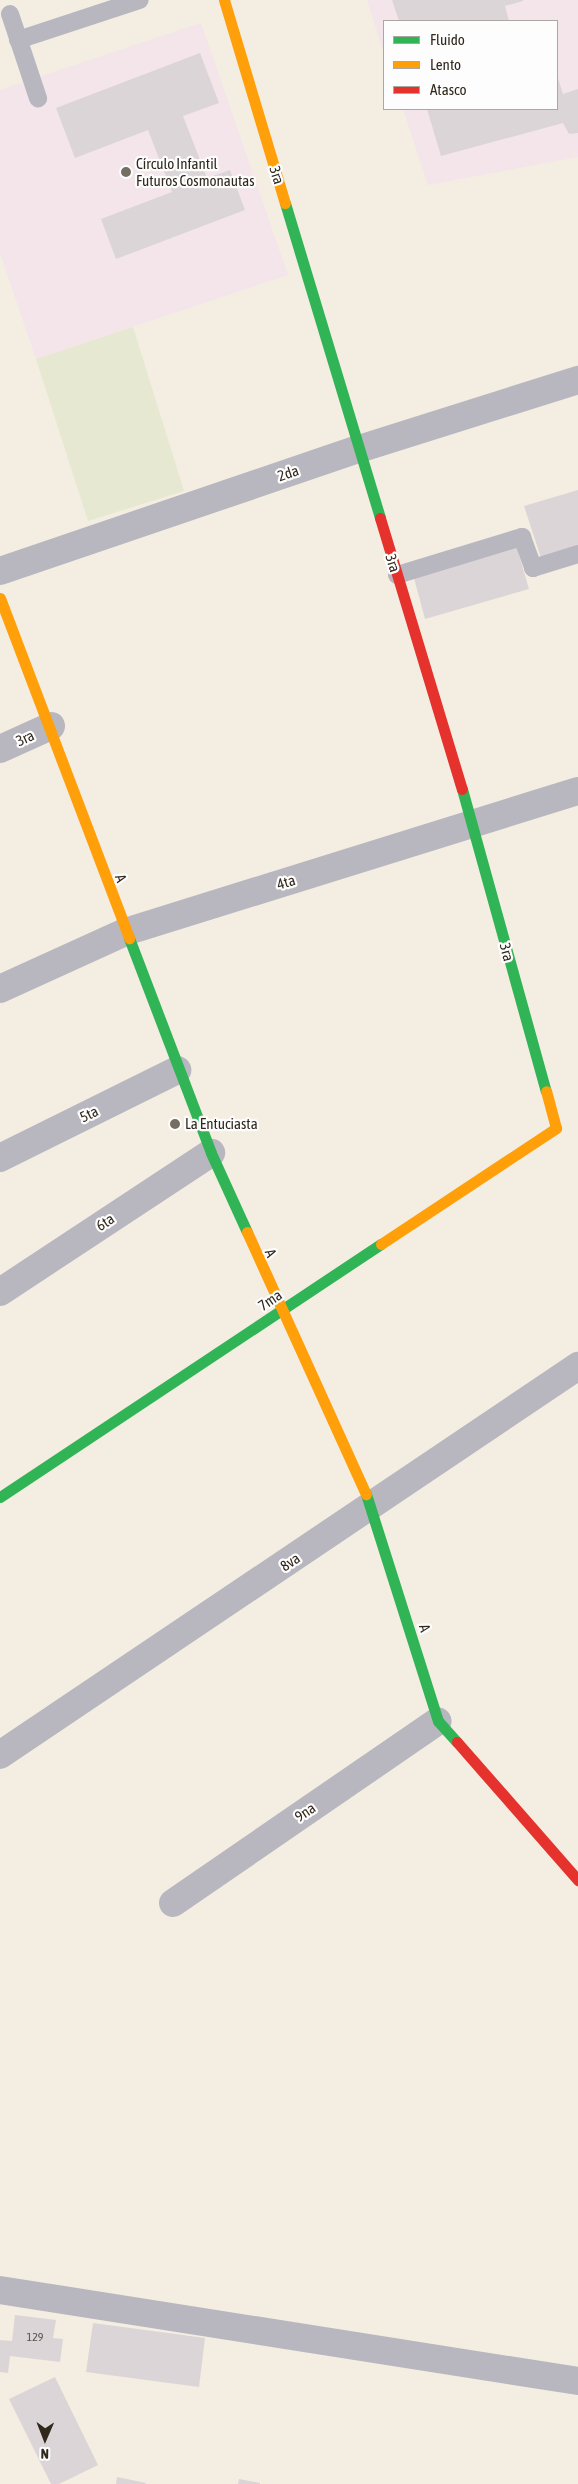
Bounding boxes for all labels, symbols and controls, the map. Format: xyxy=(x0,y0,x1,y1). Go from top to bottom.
legend xyxy=(383,20,558,110)
text: Fluido xyxy=(430,31,465,48)
text: Lento xyxy=(430,56,461,73)
text: Atasco xyxy=(430,81,467,98)
place label: Círculo Infantil Futuros Cosmonautas xyxy=(136,154,255,189)
street label: 3ra xyxy=(266,164,288,186)
marker: Círculo Infantil Futuros Cosmonautas xyxy=(120,166,132,178)
street label: 2da xyxy=(275,461,301,485)
street label: 3ra xyxy=(382,552,404,574)
street label: 3ra xyxy=(13,726,37,750)
street label: A xyxy=(111,871,131,885)
street label: 4ta xyxy=(275,871,297,893)
street label: 3ra xyxy=(496,941,518,963)
street label: 5ta xyxy=(77,1102,101,1126)
place label: La Entuciasta xyxy=(185,1115,258,1133)
marker: La Entuciasta xyxy=(169,1118,181,1130)
street label: 6ta xyxy=(92,1209,118,1235)
street label: A xyxy=(261,1246,281,1260)
street label: 7ma xyxy=(255,1286,285,1314)
street label: 8va xyxy=(277,1549,303,1575)
street label: A xyxy=(415,1622,435,1634)
street label: 9na xyxy=(291,1799,319,1825)
house number: 129 xyxy=(27,2331,43,2345)
north arrow xyxy=(20,2414,70,2464)
text: N xyxy=(40,2446,49,2462)

